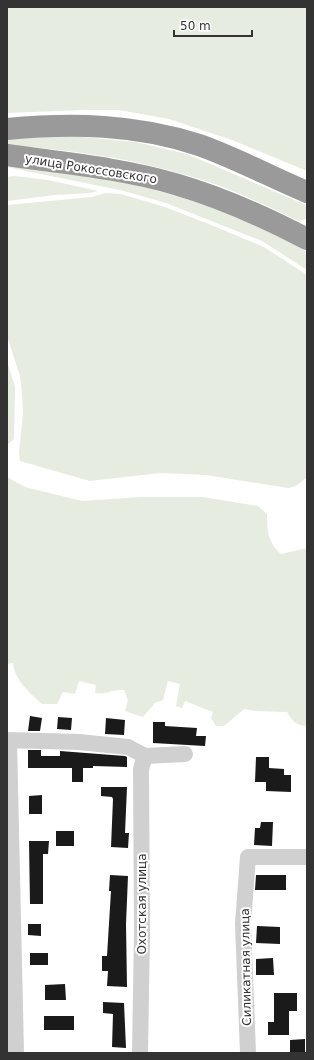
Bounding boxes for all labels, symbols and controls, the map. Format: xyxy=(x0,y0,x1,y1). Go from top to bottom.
scale bar xyxy=(174,12,252,38)
text: 50 m xyxy=(180,19,211,33)
street label: улица Рокоссовского xyxy=(24,152,158,186)
street label: Охотская улица xyxy=(135,853,149,955)
street label: Силикатная улица xyxy=(238,908,254,1026)

